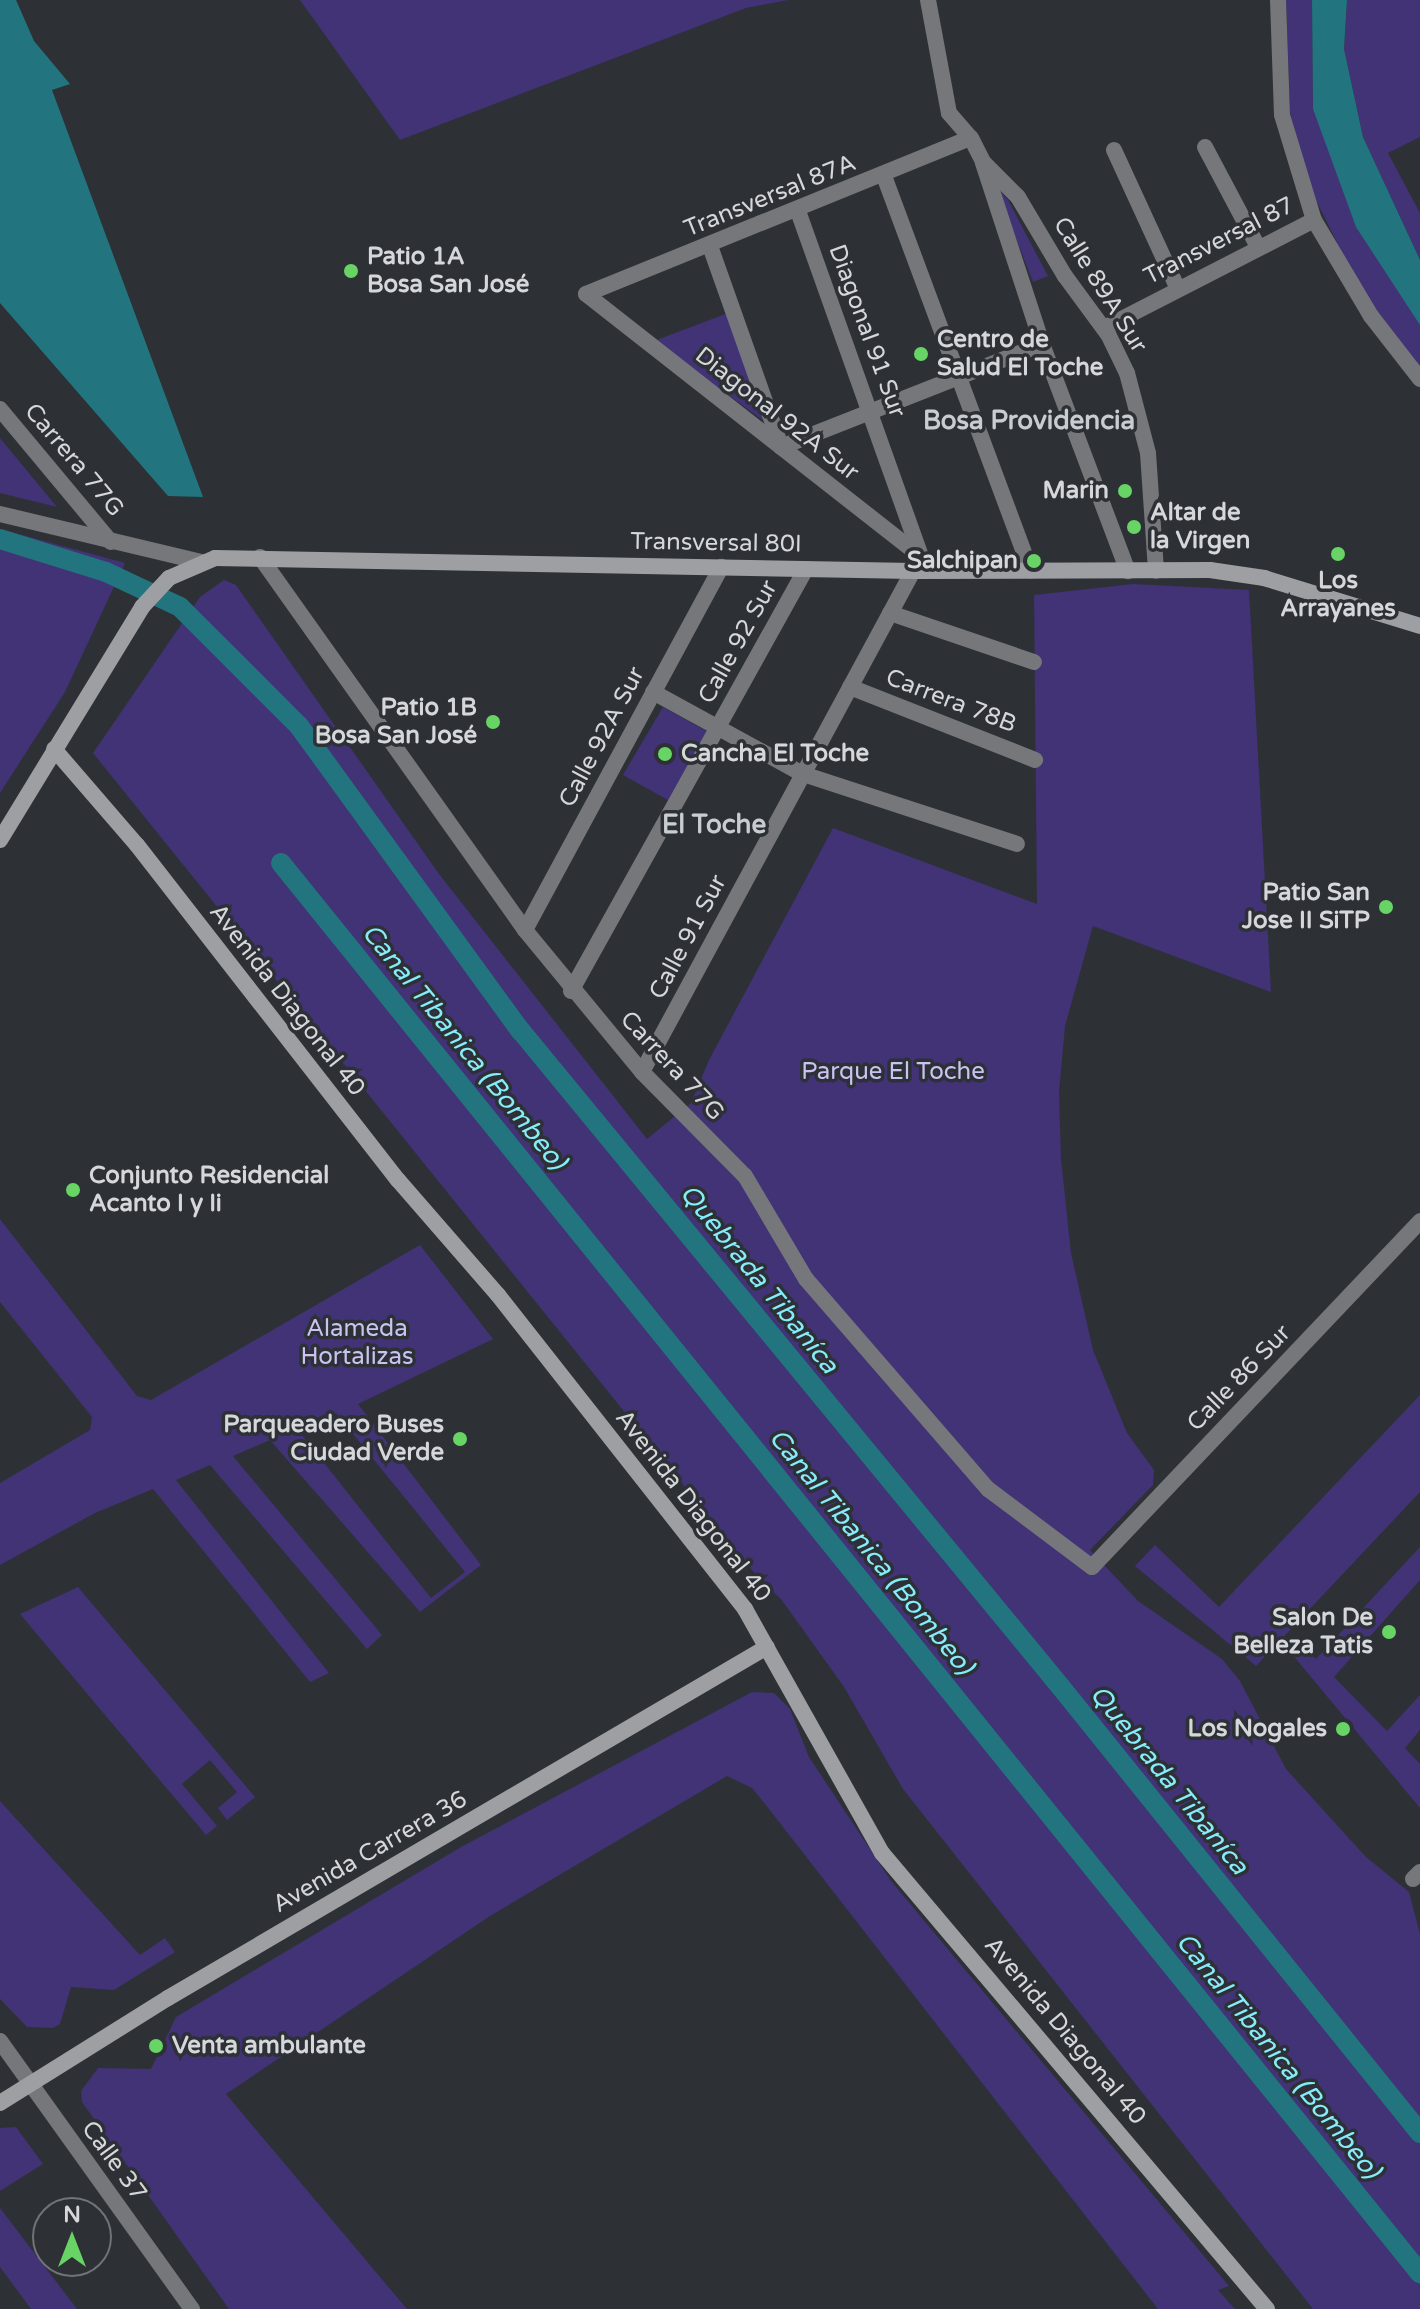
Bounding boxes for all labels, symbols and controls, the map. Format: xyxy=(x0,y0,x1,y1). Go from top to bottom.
street label: Transversal 87A xyxy=(680,148,860,244)
street label: Transversal 87 xyxy=(1139,191,1299,291)
street label: Calle 89A Sur xyxy=(1047,212,1153,358)
street label: Diagonal 91 Sur xyxy=(822,241,912,421)
place label: Patio 1A Bosa San José xyxy=(367,243,529,299)
marker: Patio 1A Bosa San José xyxy=(342,262,360,280)
place label: Centro de Salud El Toche xyxy=(937,326,1103,382)
street label: Diagonal 92A Sur xyxy=(689,341,865,487)
marker: Centro de Salud El Toche xyxy=(912,345,930,363)
street label: Carrera 77G xyxy=(18,398,130,522)
district label: Bosa Providencia xyxy=(923,405,1135,437)
place label: Marin xyxy=(1043,477,1109,505)
marker: Marin xyxy=(1116,482,1134,500)
place label: Altar de la Virgen xyxy=(1150,499,1250,555)
marker: Altar de la Virgen xyxy=(1125,518,1143,536)
street label: Transversal 80I xyxy=(630,527,802,559)
marker: Los Arrayanes xyxy=(1329,545,1347,563)
place label: Salchipan xyxy=(907,547,1018,575)
marker: Salchipan xyxy=(1025,552,1043,570)
place label: Los Arrayanes xyxy=(1280,567,1396,623)
street label: Calle 92 Sur xyxy=(692,575,784,709)
street label: Calle 92A Sur xyxy=(553,662,651,812)
street label: Carrera 78B xyxy=(882,663,1020,739)
place label: Patio 1B Bosa San José xyxy=(315,694,477,750)
marker: Patio 1B Bosa San José xyxy=(484,713,502,731)
place label: Cancha El Toche xyxy=(681,740,869,768)
marker: Cancha El Toche xyxy=(656,745,674,763)
district label: El Toche xyxy=(662,809,766,841)
street label: Calle 91 Sur xyxy=(643,870,733,1004)
place label: Patio San Jose II SiTP xyxy=(1242,879,1370,935)
street label: Avenida Diagonal 40 xyxy=(203,898,371,1102)
marker: Patio San Jose II SiTP xyxy=(1377,898,1395,916)
water label: Canal Tibanica (Bombeo) xyxy=(355,918,573,1176)
street label: Carrera 77G xyxy=(614,1005,730,1127)
park label: Parque El Toche xyxy=(801,1058,985,1086)
place label: Conjunto Residencial Acanto I y Ii xyxy=(89,1162,329,1218)
water label: Quebrada Tibaníca xyxy=(673,1178,845,1380)
marker: Conjunto Residencial Acanto I y Ii xyxy=(64,1181,82,1199)
park label: Alameda Hortalizas xyxy=(300,1315,414,1371)
street label: Calle 86 Sur xyxy=(1181,1319,1297,1437)
street label: Avenida Diagonal 40 xyxy=(609,1404,777,1608)
place label: Parqueadero Buses Ciudad Verde xyxy=(223,1411,444,1467)
water label: Canal Tibanica (Bombeo) xyxy=(762,1423,980,1681)
marker: Parqueadero Buses Ciudad Verde xyxy=(451,1430,469,1448)
place label: Salon De Belleza Tatis xyxy=(1233,1604,1373,1660)
marker: Salon De Belleza Tatis xyxy=(1380,1623,1398,1641)
water label: Quebrada Tibaníca xyxy=(1083,1679,1255,1881)
place label: Los Nogales xyxy=(1188,1715,1327,1743)
marker: Los Nogales xyxy=(1334,1720,1352,1738)
street label: Avenida Carrera 36 xyxy=(268,1785,472,1919)
water label: Canal Tibanica (Bombeo) xyxy=(1169,1927,1387,2185)
street label: Avenida Diagonal 40 xyxy=(978,1931,1152,2131)
place label: Venta ambulante xyxy=(172,2032,366,2060)
marker: Venta ambulante xyxy=(147,2037,165,2055)
street label: Calle 37 xyxy=(75,2115,153,2207)
north arrow xyxy=(32,2197,112,2277)
text: N xyxy=(63,2202,81,2228)

